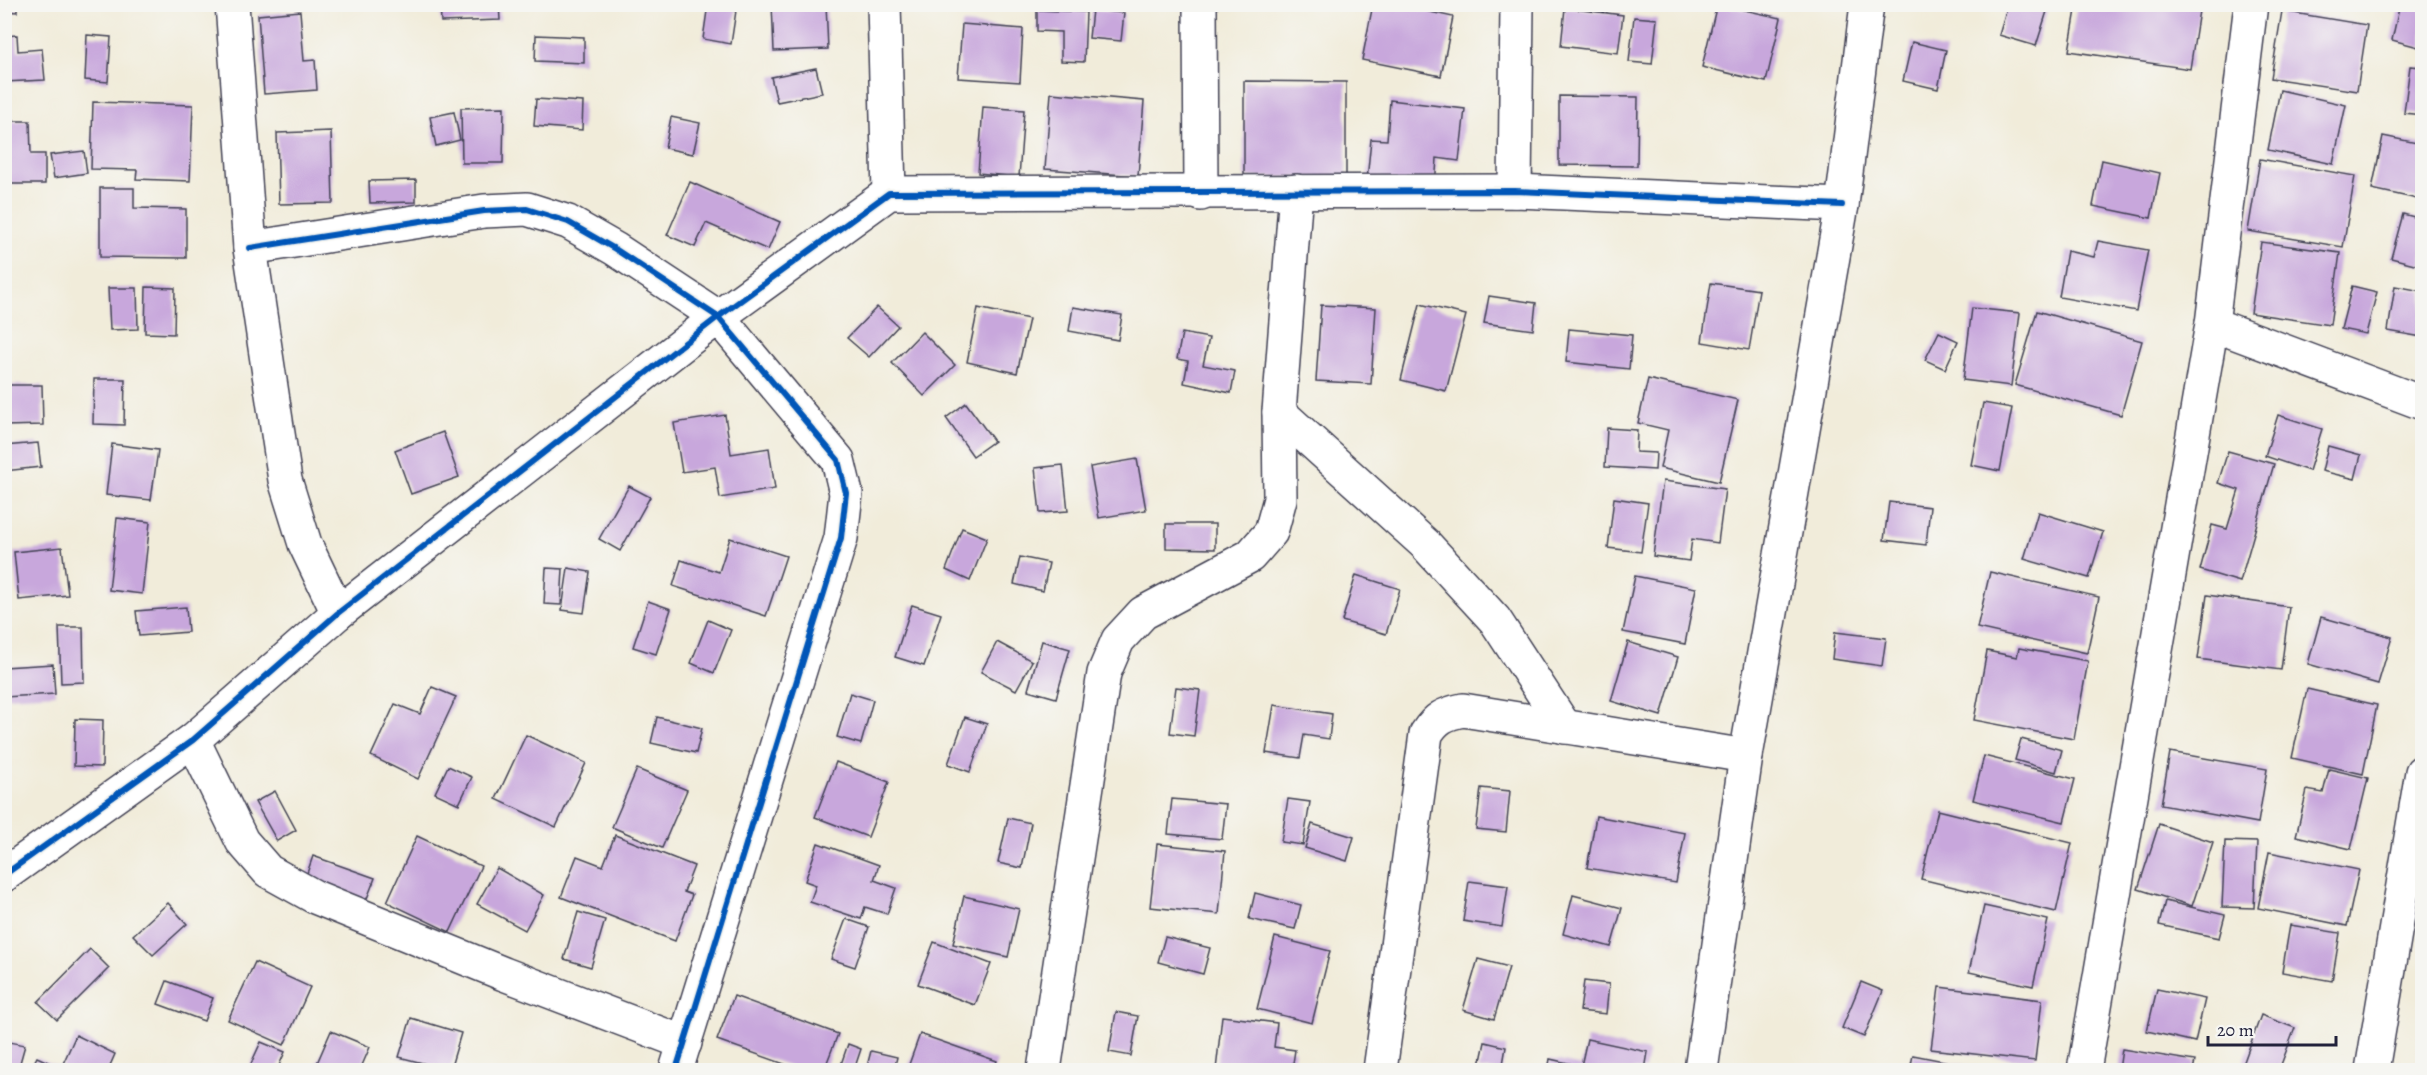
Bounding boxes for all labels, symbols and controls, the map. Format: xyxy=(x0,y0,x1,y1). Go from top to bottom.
scale bar xyxy=(2208,1009,2336,1047)
text: 20 m xyxy=(2217,1018,2254,1042)

